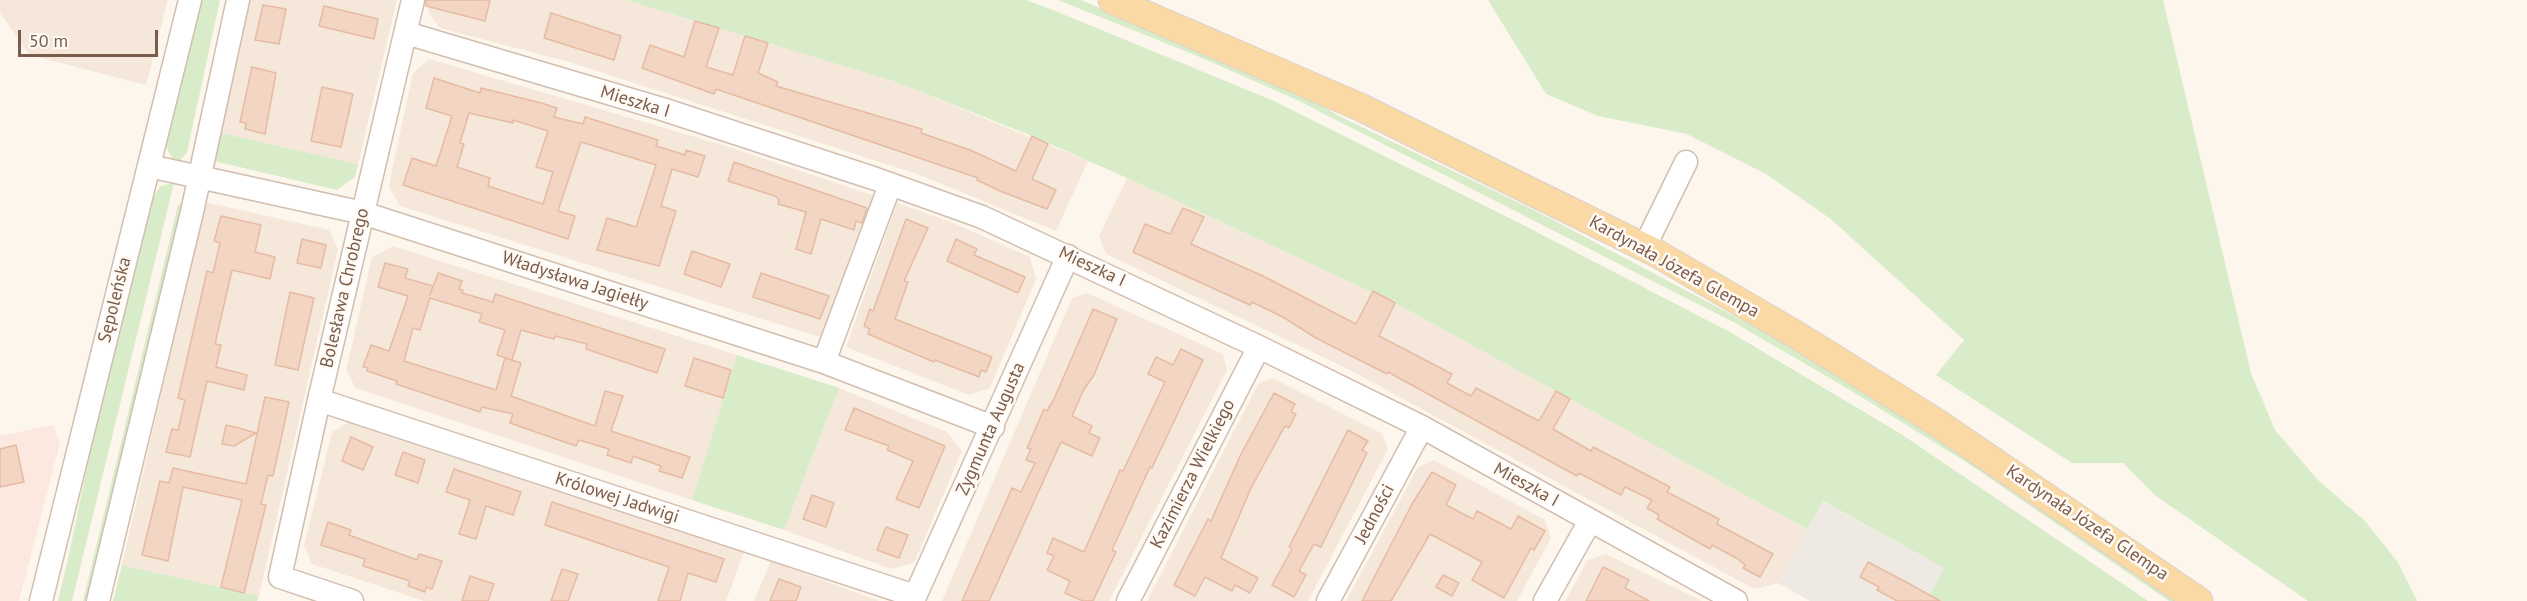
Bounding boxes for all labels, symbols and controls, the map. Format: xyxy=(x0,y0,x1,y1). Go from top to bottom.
scale bar xyxy=(21,18,160,56)
text: 50 m xyxy=(29,29,68,52)
street label: Mieszka I xyxy=(598,81,672,123)
street label: Bolesława Chrobrego xyxy=(316,206,374,370)
street label: Kardynała Józefa Glempa xyxy=(1585,211,1763,323)
street label: Mieszka I xyxy=(1055,242,1129,292)
street label: Władysława Jagiełły xyxy=(499,247,651,315)
street label: Sępoleńska xyxy=(94,255,136,345)
street label: Zygmunta Augusta xyxy=(952,359,1030,499)
street label: Kazimierza Wielkiego xyxy=(1146,396,1240,552)
street label: Mieszka I xyxy=(1490,458,1562,512)
street label: Kardynała Józefa Glempa xyxy=(2002,461,2172,585)
street label: Królowej Jadwigi xyxy=(552,468,682,528)
street label: Jedności xyxy=(1350,481,1400,547)

